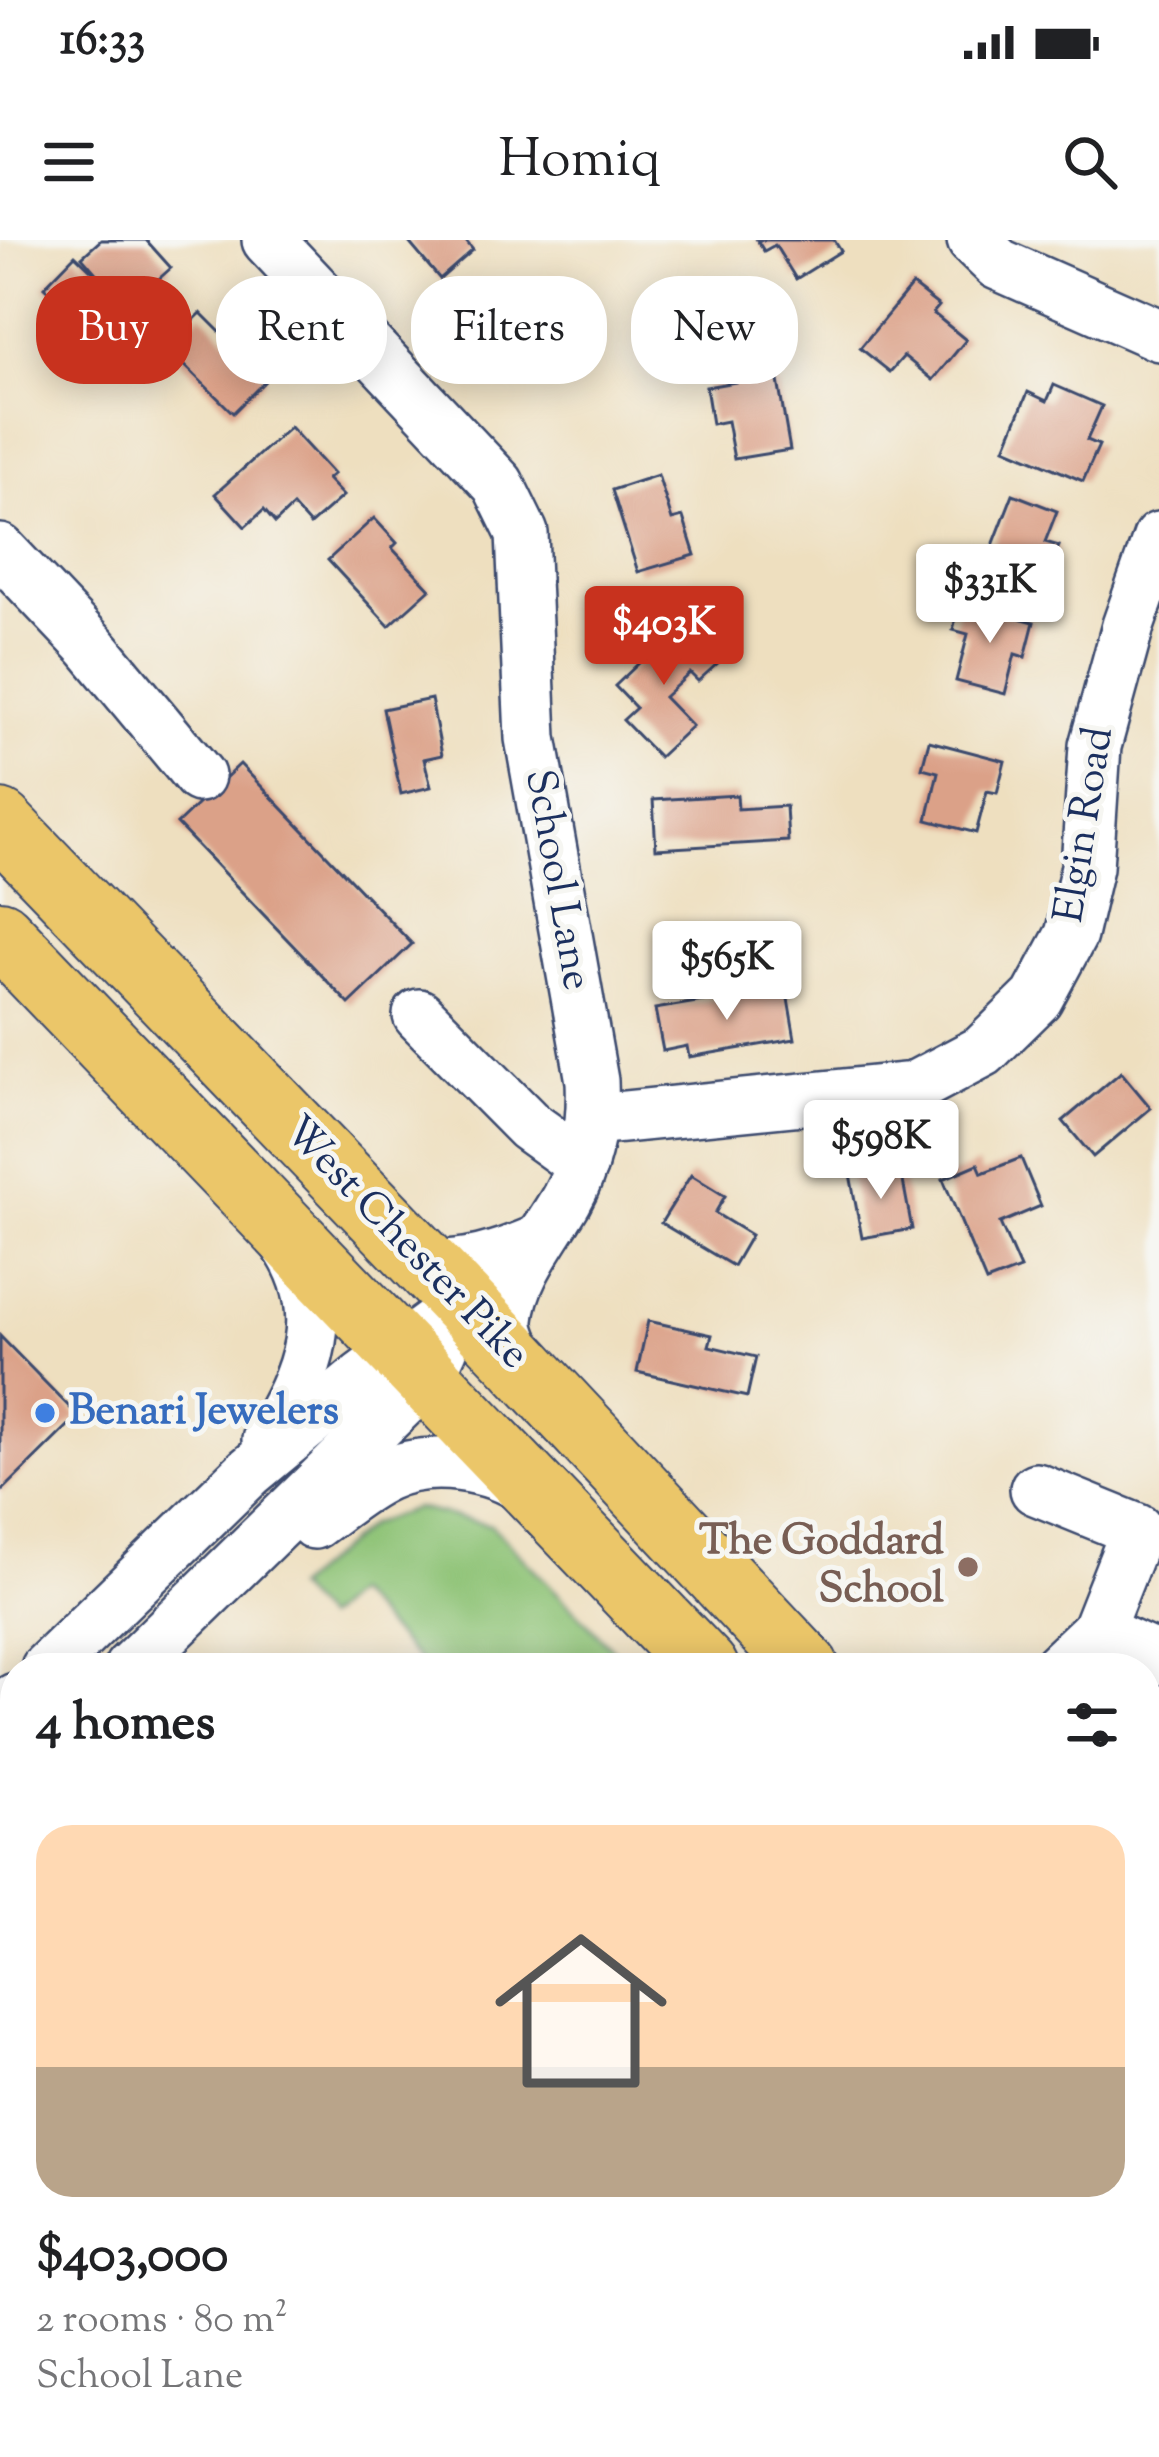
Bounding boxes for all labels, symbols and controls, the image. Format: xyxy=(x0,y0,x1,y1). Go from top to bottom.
text: 16:33 xyxy=(60,10,145,75)
text: Homiq xyxy=(498,123,661,201)
icon: menu xyxy=(36,129,102,195)
icon: search xyxy=(1057,129,1123,195)
chip: Buy xyxy=(36,276,192,384)
chip: Rent xyxy=(216,276,387,384)
chip: Filters xyxy=(411,276,607,384)
chip: New xyxy=(631,276,798,384)
pin: $331K xyxy=(906,544,1074,646)
text: $331K xyxy=(943,555,1037,611)
pin: $403K xyxy=(580,586,748,688)
text: $403K xyxy=(612,597,716,653)
street label: Elgin Road xyxy=(1041,723,1131,927)
street label: School Lane xyxy=(507,765,605,995)
pin: $565K xyxy=(643,921,811,1023)
text: $565K xyxy=(679,932,775,988)
pin: $598K xyxy=(797,1100,965,1202)
street label: West Chester Pike xyxy=(268,1104,542,1384)
text: $598K xyxy=(831,1111,931,1167)
place label: Benari Jewelers xyxy=(69,1383,339,1443)
marker: Benari Jewelers xyxy=(32,1400,58,1426)
place label: The Goddard School xyxy=(699,1513,944,1621)
marker: The Goddard School xyxy=(955,1554,981,1580)
text: 4 homes xyxy=(36,1689,215,1762)
icon: filters xyxy=(1059,1692,1125,1758)
icon: home xyxy=(473,1903,689,2119)
text: $403,000 xyxy=(36,2221,228,2294)
text: 2 rooms · 80 m² xyxy=(36,2294,288,2350)
text: School Lane xyxy=(36,2350,243,2406)

